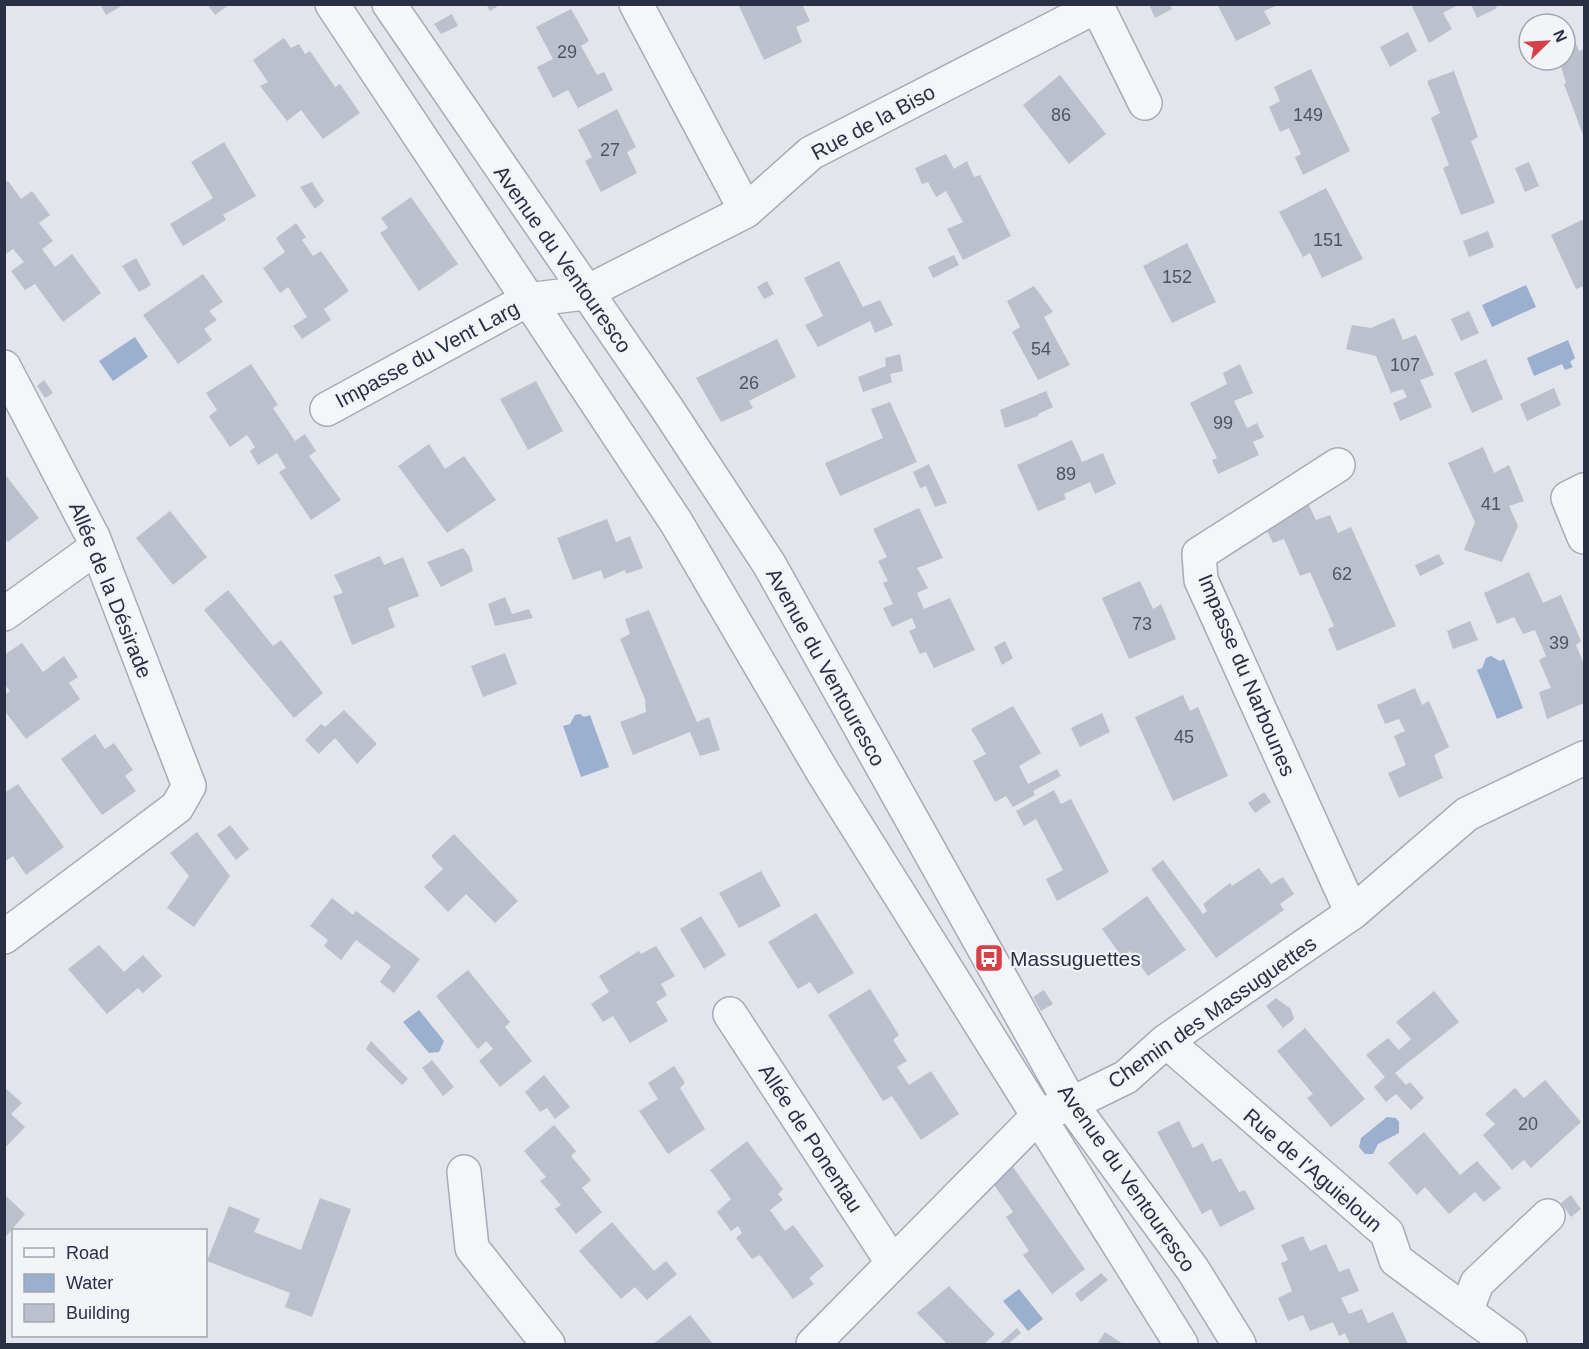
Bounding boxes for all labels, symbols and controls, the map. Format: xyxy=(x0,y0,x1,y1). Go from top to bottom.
north arrow xyxy=(1517,12,1577,72)
text: N xyxy=(1550,27,1570,45)
house number: 29 xyxy=(557,42,577,62)
street label: Rue de la Biso xyxy=(807,80,939,164)
house number: 86 xyxy=(1051,105,1071,125)
house number: 149 xyxy=(1293,105,1323,125)
house number: 27 xyxy=(600,140,620,160)
street label: Avenue du Ventouresco xyxy=(490,161,636,357)
house number: 151 xyxy=(1313,230,1343,250)
house number: 152 xyxy=(1162,267,1192,287)
street label: Impasse du Vent Larg xyxy=(331,296,523,412)
house number: 54 xyxy=(1031,339,1051,359)
house number: 107 xyxy=(1390,355,1420,375)
house number: 26 xyxy=(739,373,759,393)
house number: 99 xyxy=(1213,413,1233,433)
house number: 89 xyxy=(1056,464,1076,484)
house number: 41 xyxy=(1481,494,1501,514)
street label: Allée de la Désirade xyxy=(65,499,157,681)
street label: Avenue du Ventouresco xyxy=(762,564,890,770)
house number: 62 xyxy=(1332,564,1352,584)
street label: Impasse du Narbounes xyxy=(1194,571,1300,779)
house number: 73 xyxy=(1132,614,1152,634)
house number: 39 xyxy=(1549,633,1569,653)
house number: 45 xyxy=(1174,727,1194,747)
street label: Chemin des Massuguettes xyxy=(1104,931,1320,1093)
bus stop icon: Massuguettes xyxy=(973,942,1005,974)
place label: Massuguettes xyxy=(1010,947,1141,970)
street label: Allée de Ponentau xyxy=(755,1060,867,1216)
street label: Avenue du Ventouresco xyxy=(1054,1080,1200,1276)
street label: Rue de l'Aguieloun xyxy=(1239,1104,1387,1236)
house number: 20 xyxy=(1518,1114,1538,1134)
legend xyxy=(12,1229,207,1337)
text: Road xyxy=(66,1243,109,1263)
text: Water xyxy=(66,1273,113,1293)
text: Building xyxy=(66,1303,130,1323)

